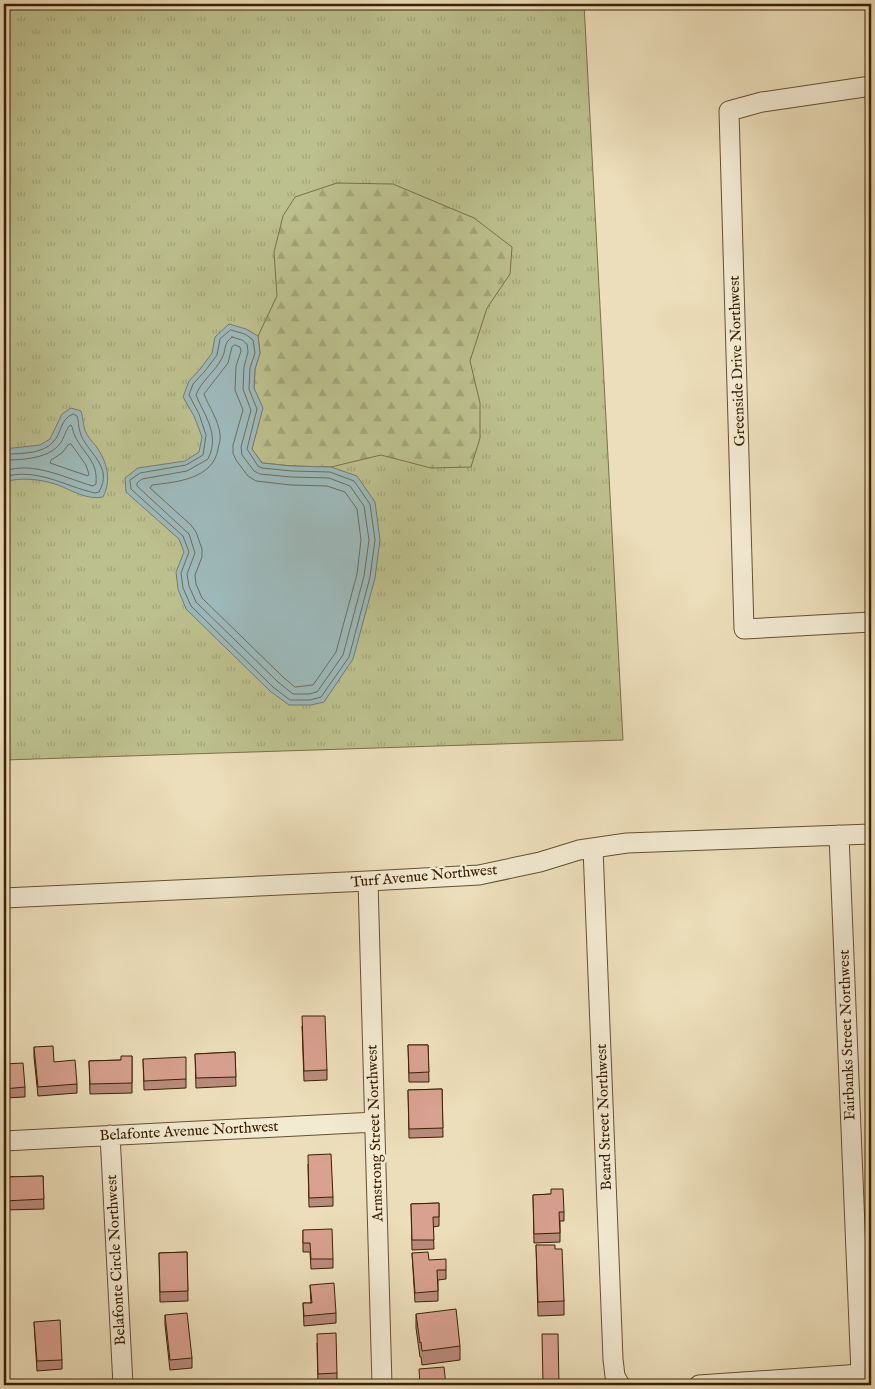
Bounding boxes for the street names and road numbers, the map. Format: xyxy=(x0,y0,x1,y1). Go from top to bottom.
street label: Greenside Drive Northwest xyxy=(725,275,749,447)
street label: Turf Avenue Northwest xyxy=(350,860,498,892)
street label: Fairbanks Street Northwest xyxy=(835,949,859,1121)
street label: Beard Street Northwest xyxy=(592,1043,616,1191)
street label: Armstrong Street Northwest xyxy=(362,1044,388,1223)
street label: Belafonte Avenue Northwest xyxy=(99,1117,279,1145)
street label: Belafonte Circle Northwest xyxy=(102,1174,130,1346)

